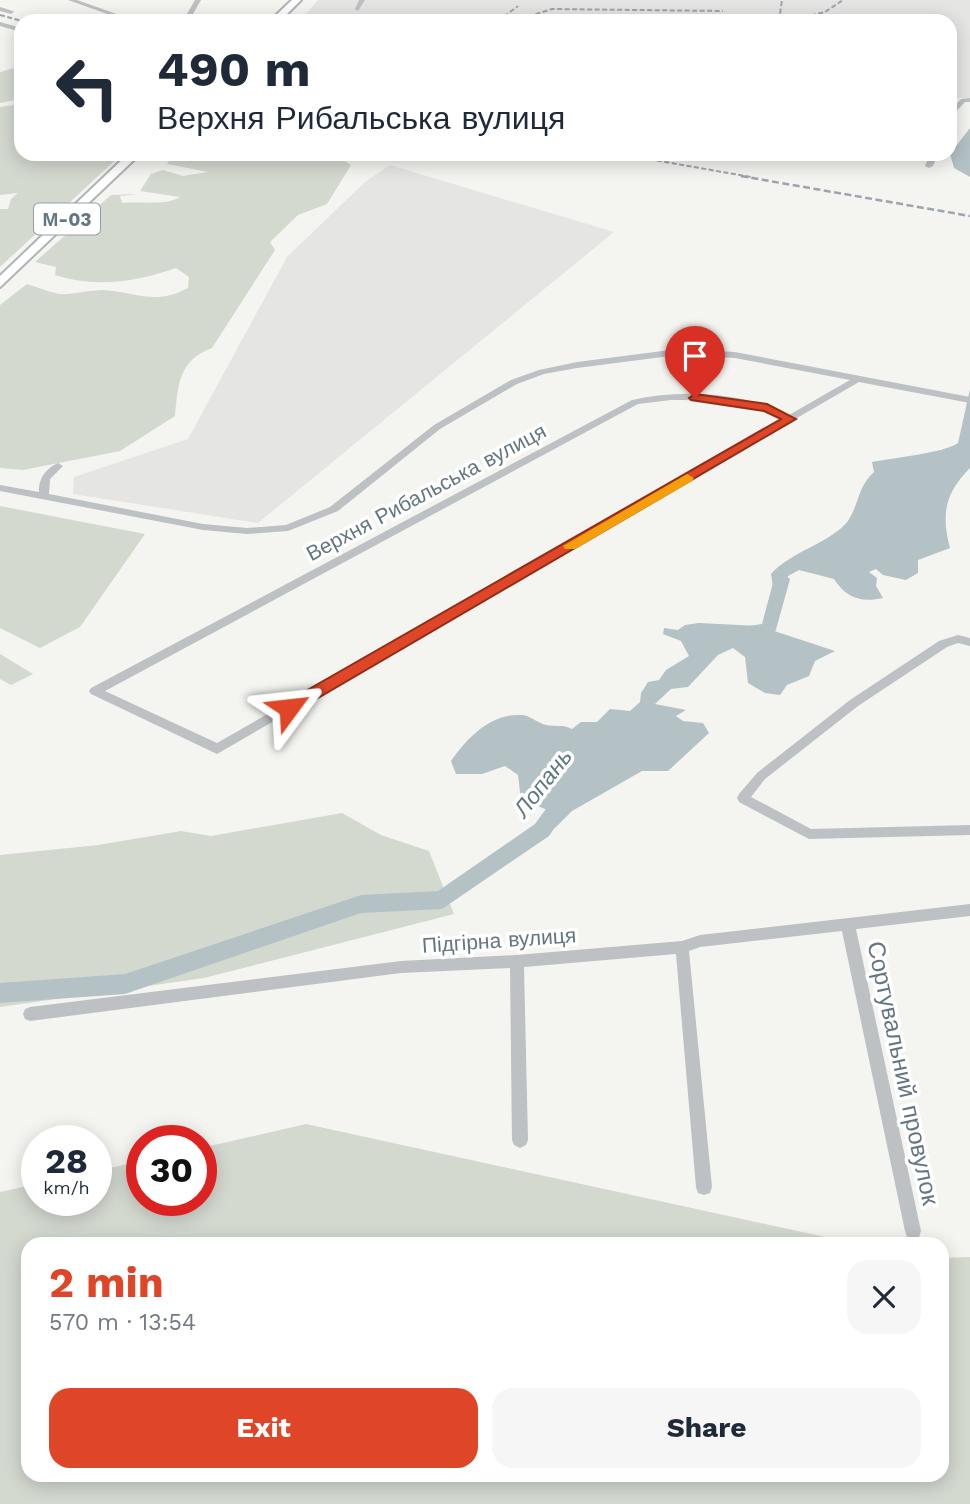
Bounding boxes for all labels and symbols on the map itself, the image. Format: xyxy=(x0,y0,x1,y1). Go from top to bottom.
road number: М-03 xyxy=(34,204,100,234)
pin xyxy=(665,326,725,398)
street label: Верхня Рибальська вулиця xyxy=(302,418,550,566)
position arrow xyxy=(252,671,326,745)
water label: Лопань xyxy=(507,744,578,824)
street label: Підгірна вулиця xyxy=(421,922,577,958)
street label: Сортувальний провулок xyxy=(861,939,945,1208)
speed limit sign: 30 xyxy=(126,1125,217,1216)

